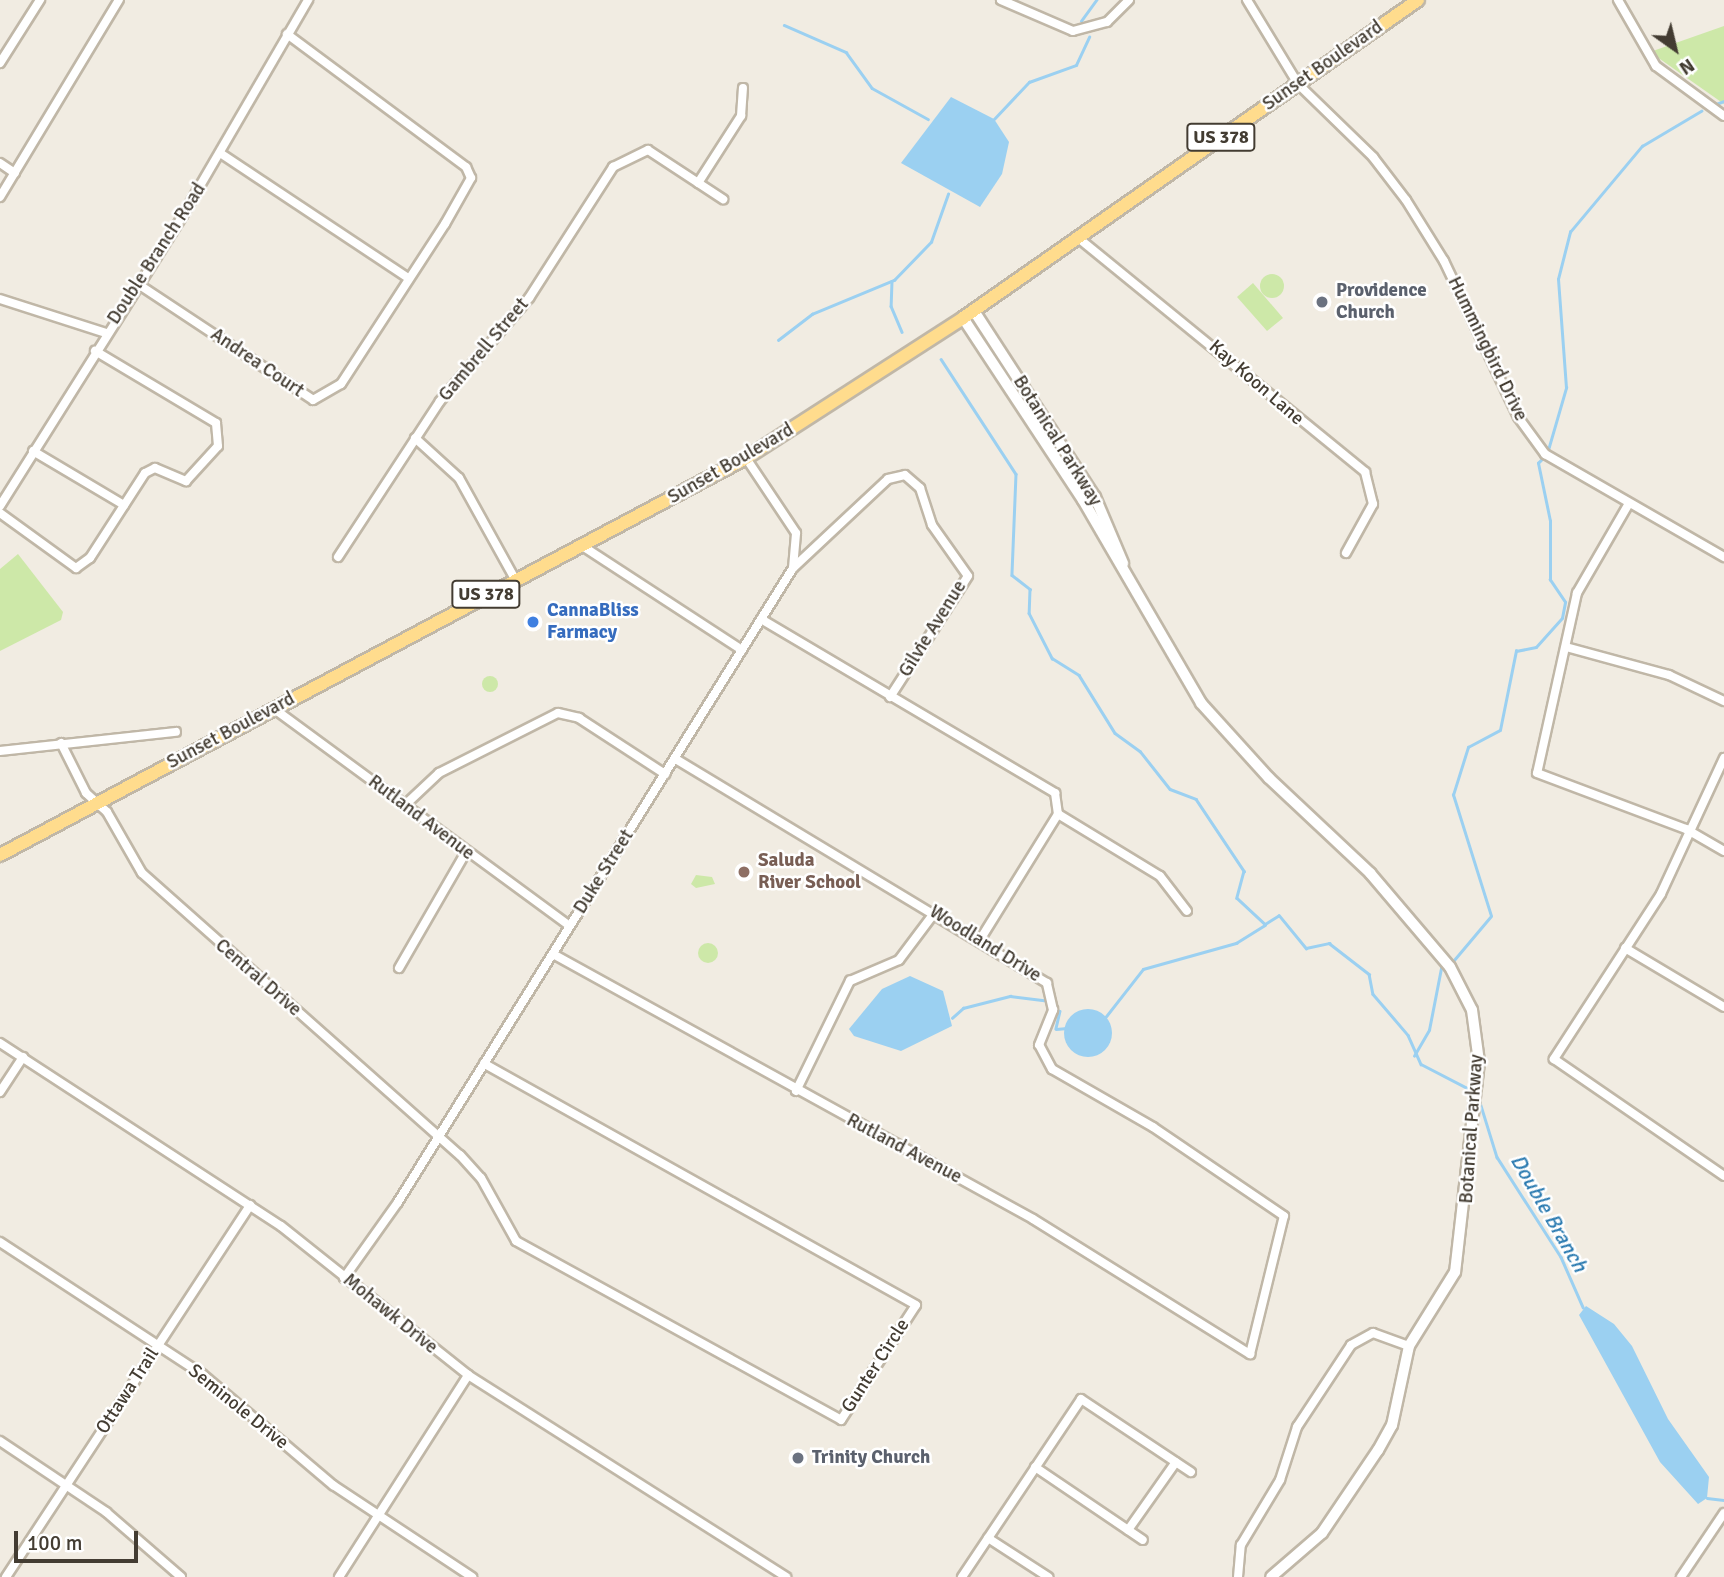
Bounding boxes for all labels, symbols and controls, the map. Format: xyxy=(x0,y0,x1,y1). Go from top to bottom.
north arrow xyxy=(1640,14,1710,84)
street label: Sunset Boulevard xyxy=(1258,16,1388,116)
text: N xyxy=(1675,53,1699,80)
road number: US 378 xyxy=(1186,122,1256,152)
street label: Double Branch Road xyxy=(103,179,211,329)
street label: Hummingbird Drive xyxy=(1442,273,1532,425)
place label: Providence Church xyxy=(1336,280,1427,324)
street label: Gambrell Street xyxy=(434,294,534,406)
marker: Providence Church xyxy=(1314,294,1330,310)
street label: Andrea Court xyxy=(206,323,308,403)
street label: Kay Koon Lane xyxy=(1204,336,1308,430)
street label: Botanical Parkway xyxy=(1008,371,1106,511)
street label: Sunset Boulevard xyxy=(664,419,798,509)
street label: Gilvie Avenue xyxy=(894,577,972,681)
road number: US 378 xyxy=(451,580,521,608)
place label: CannaBliss Farmacy xyxy=(547,600,639,644)
marker: CannaBliss Farmacy xyxy=(525,614,541,630)
street label: Sunset Boulevard xyxy=(163,688,299,774)
street label: Rutland Avenue xyxy=(363,771,479,865)
street label: Duke Street xyxy=(569,826,639,918)
place label: Saluda River School xyxy=(758,850,861,894)
marker: Saluda River School xyxy=(736,864,752,880)
street label: Woodland Drive xyxy=(925,901,1045,987)
street label: Central Drive xyxy=(210,934,306,1022)
street label: Botanical Parkway xyxy=(1455,1054,1489,1204)
street label: Rutland Avenue xyxy=(842,1109,966,1189)
water label: Double Branch xyxy=(1505,1150,1593,1276)
street label: Mohawk Drive xyxy=(338,1269,442,1359)
street label: Gunter Circle xyxy=(837,1315,915,1417)
street label: Ottawa Trail xyxy=(92,1344,164,1438)
street label: Seminole Drive xyxy=(183,1360,293,1454)
place label: Trinity Church xyxy=(812,1447,930,1469)
marker: Trinity Church xyxy=(790,1450,806,1466)
scale bar xyxy=(18,1518,142,1562)
text: 100 m xyxy=(27,1530,82,1556)

